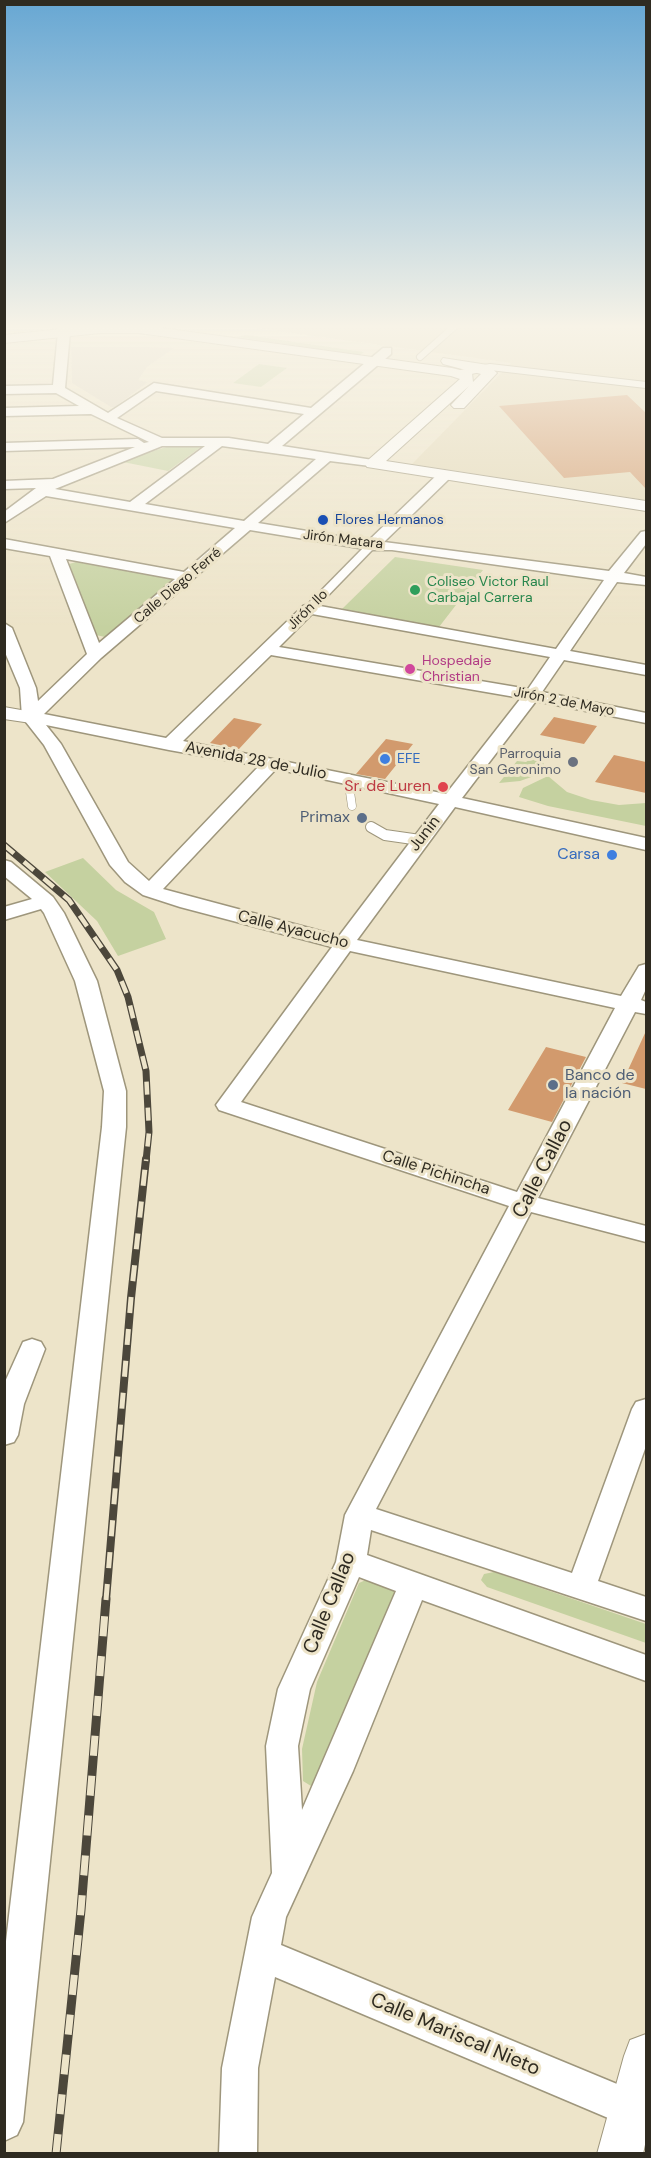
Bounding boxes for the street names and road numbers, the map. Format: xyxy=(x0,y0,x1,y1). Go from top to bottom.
street label: Jirón Matara xyxy=(302,527,384,553)
street label: Calle Diego Ferré xyxy=(131,544,225,628)
street label: Jirón Ilo xyxy=(284,586,332,634)
street label: Jirón 2 de Mayo xyxy=(512,684,616,720)
street label: Avenida 28 de Julio xyxy=(184,738,328,784)
street label: Junin xyxy=(405,813,445,855)
street label: Calle Ayacucho xyxy=(236,907,350,953)
street label: Calle Callao xyxy=(508,1116,578,1222)
street label: Calle Pichincha xyxy=(380,1147,492,1199)
street label: Calle Callao xyxy=(299,1549,361,1657)
street label: Calle Mariscal Nieto xyxy=(367,1988,543,2082)

